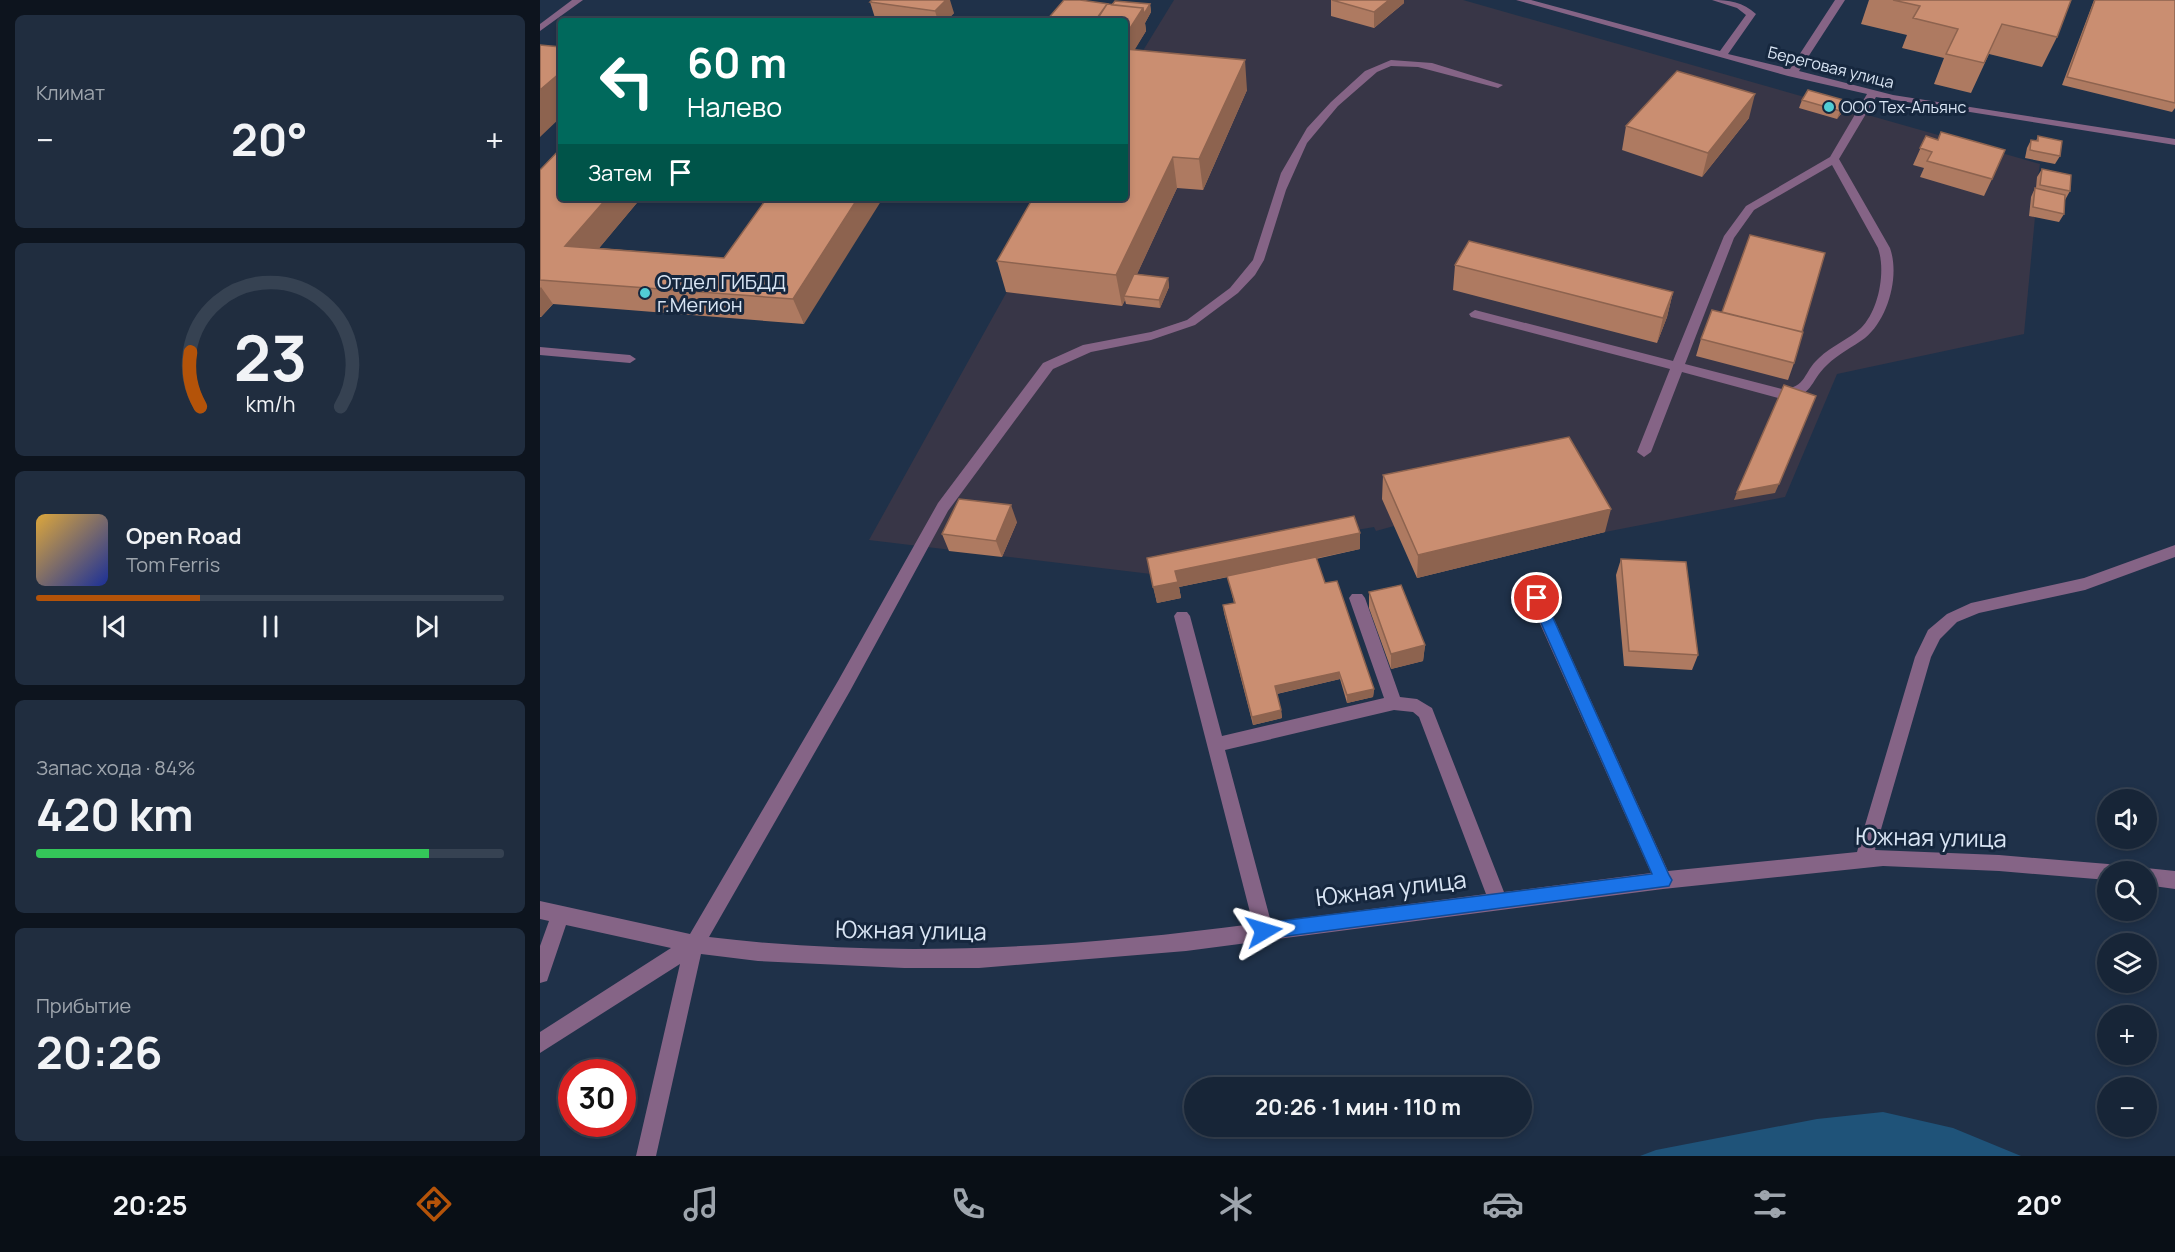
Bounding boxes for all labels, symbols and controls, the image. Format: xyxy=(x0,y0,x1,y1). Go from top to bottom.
text: 60 m xyxy=(687,33,787,91)
street label: Береговая улица xyxy=(1766,41,1896,93)
icon: left xyxy=(588,42,666,120)
text: Климат xyxy=(36,79,105,106)
text: Налево xyxy=(687,88,782,125)
place label: ООО Тех-Альянс xyxy=(1841,96,1966,118)
marker: ООО Тех-Альянс xyxy=(1822,100,1836,114)
text: 20° xyxy=(231,108,308,170)
text: − xyxy=(36,117,54,162)
text: + xyxy=(485,117,504,162)
icon: arrive xyxy=(664,156,697,189)
text: Затем xyxy=(588,158,652,188)
place label: Отдел ГИБДД г.Мегион xyxy=(657,268,786,318)
marker: Отдел ГИБДД г.Мегион xyxy=(638,286,652,300)
text: 23 xyxy=(233,314,307,400)
text: km/h xyxy=(245,389,295,418)
text: Open Road xyxy=(126,521,241,551)
text: Tom Ferris xyxy=(126,551,220,578)
pin xyxy=(1511,572,1562,623)
icon: arrive xyxy=(1520,581,1553,614)
icon: previous xyxy=(98,610,131,643)
icon: pause xyxy=(254,610,287,643)
icon: next xyxy=(410,610,443,643)
text: Запас хода · 84% xyxy=(36,754,196,781)
text: 420 km xyxy=(36,783,193,845)
map controls xyxy=(2097,789,2157,1137)
button: sound xyxy=(2097,789,2157,849)
street label: Южная улица xyxy=(1855,819,2007,854)
button: search xyxy=(2097,861,2157,921)
street label: Южная улица xyxy=(1314,862,1468,913)
position arrow xyxy=(1232,899,1296,963)
street label: Южная улица xyxy=(835,912,987,947)
button: layers xyxy=(2097,933,2157,993)
text: Прибытие xyxy=(36,992,131,1019)
button: + xyxy=(2097,1005,2157,1065)
text: 20:26 xyxy=(36,1021,163,1083)
speed limit sign: 30 xyxy=(558,1059,636,1137)
button: − xyxy=(2097,1077,2157,1137)
text: 20:26 · 1 мин · 110 m xyxy=(1255,1092,1461,1122)
icon: directions xyxy=(413,1183,455,1225)
icon: music xyxy=(680,1183,722,1225)
icon: phone xyxy=(947,1183,989,1225)
icon: climate xyxy=(1215,1183,1257,1225)
icon: car xyxy=(1482,1183,1524,1225)
icon: filters xyxy=(1749,1183,1791,1225)
text: 20:25 xyxy=(113,1186,188,1223)
text: 20° xyxy=(2016,1186,2062,1223)

